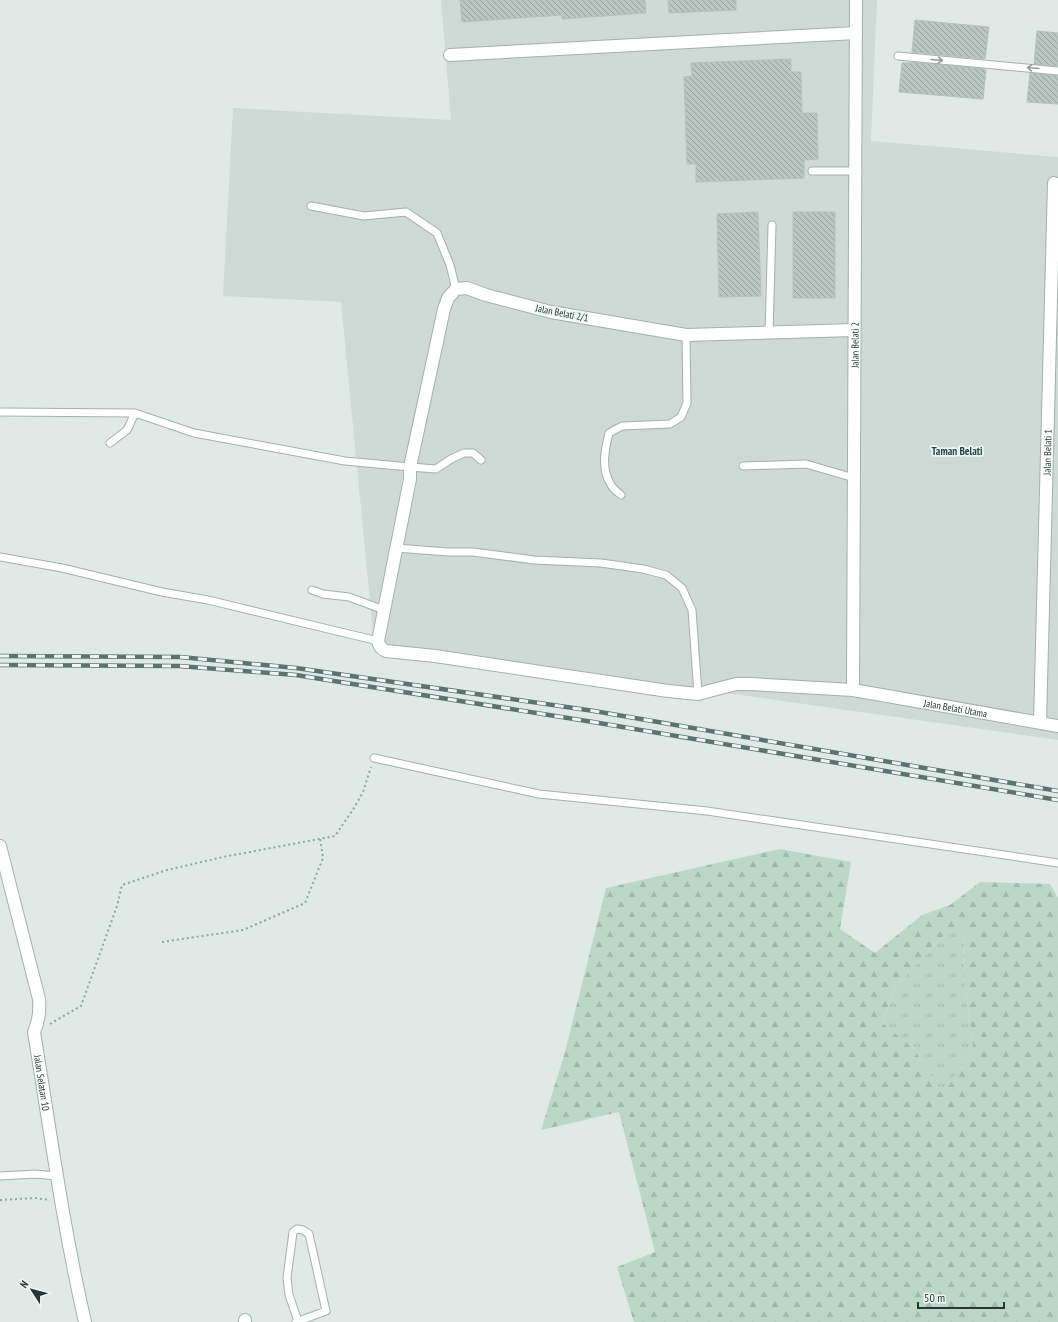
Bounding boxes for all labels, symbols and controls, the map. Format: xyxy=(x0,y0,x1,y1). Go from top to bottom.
one-way arrow xyxy=(930,56,943,63)
one-way arrow xyxy=(1027,65,1040,72)
street label: Jalan Belati 2/1 xyxy=(534,301,589,324)
street label: Jalan Belati 2 xyxy=(848,322,861,369)
street label: Jalan Belati 1 xyxy=(1040,429,1054,476)
district label: Taman Belati xyxy=(932,444,983,458)
street label: Jalan Belati Utama xyxy=(922,696,988,720)
street label: Jalan Selatan 10 xyxy=(31,1053,53,1112)
north arrow xyxy=(12,1270,52,1310)
text: N xyxy=(16,1278,31,1291)
scale bar xyxy=(918,1284,1004,1310)
text: 50 m xyxy=(924,1290,945,1305)

